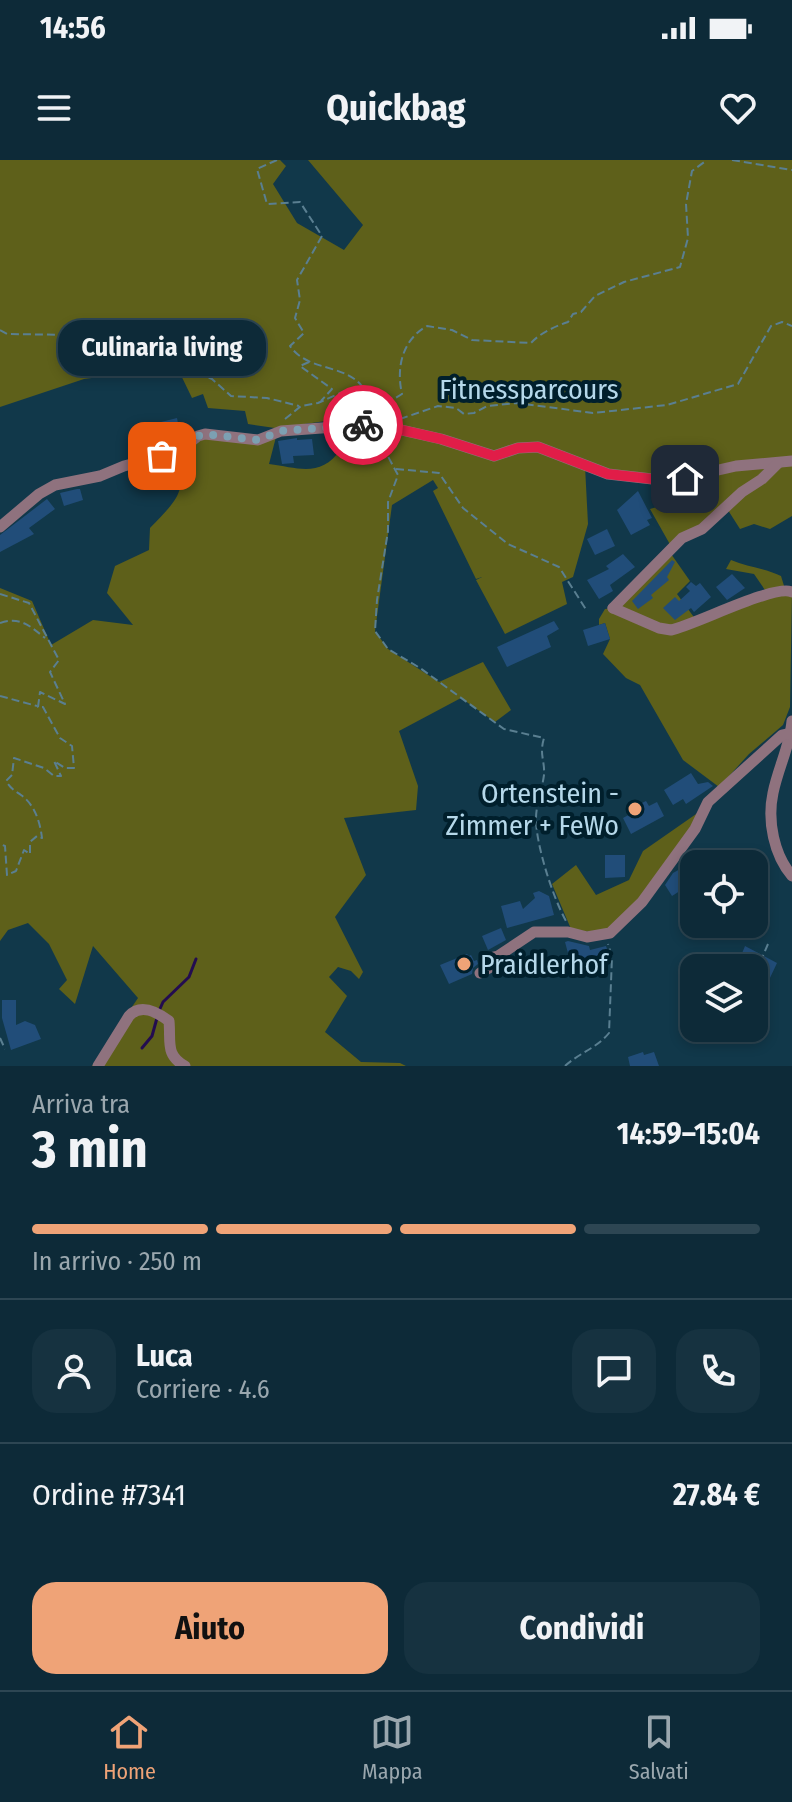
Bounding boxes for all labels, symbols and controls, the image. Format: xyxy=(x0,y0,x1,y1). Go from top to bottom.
text: 14:56 xyxy=(40,10,106,46)
icon: menu xyxy=(32,86,76,130)
text: Quickbag xyxy=(326,86,466,130)
icon: heart xyxy=(716,86,760,130)
callout: Culinaria living xyxy=(58,320,266,376)
text: Culinaria living xyxy=(82,332,243,363)
street label: Fitnessparcours xyxy=(439,373,619,406)
courier xyxy=(323,385,403,465)
icon: bike xyxy=(341,403,385,447)
pin xyxy=(128,422,196,490)
icon: bag xyxy=(140,434,184,478)
pin xyxy=(651,445,719,513)
icon: home xyxy=(663,457,707,501)
place label: Ortenstein - Zimmer + FeWo xyxy=(446,777,619,842)
marker: Ortenstein - Zimmer + FeWo xyxy=(626,800,644,818)
map controls xyxy=(680,850,768,1042)
button: locate xyxy=(680,850,768,938)
place label: Praidlerhof xyxy=(480,948,610,981)
button: layers xyxy=(680,954,768,1042)
marker: Praidlerhof xyxy=(455,955,473,973)
text: Arriva tra xyxy=(32,1089,130,1120)
text: 14:59–15:04 xyxy=(617,1116,760,1152)
text: 3 min xyxy=(32,1118,148,1181)
text: In arrivo · 250 m xyxy=(32,1246,202,1277)
button: person xyxy=(32,1329,116,1413)
button: chat xyxy=(572,1329,656,1413)
button: phone xyxy=(676,1329,760,1413)
text: Luca xyxy=(136,1338,193,1374)
text: Corriere · 4.6 xyxy=(136,1374,270,1405)
text: Ordine #7341 xyxy=(32,1477,186,1513)
text: 27.84 € xyxy=(673,1477,760,1513)
button: Aiuto xyxy=(32,1582,388,1674)
button: Condividi xyxy=(404,1582,760,1674)
tab: Home xyxy=(103,1710,156,1785)
tab: Mappa xyxy=(362,1710,423,1785)
tab: Salvati xyxy=(629,1710,689,1785)

